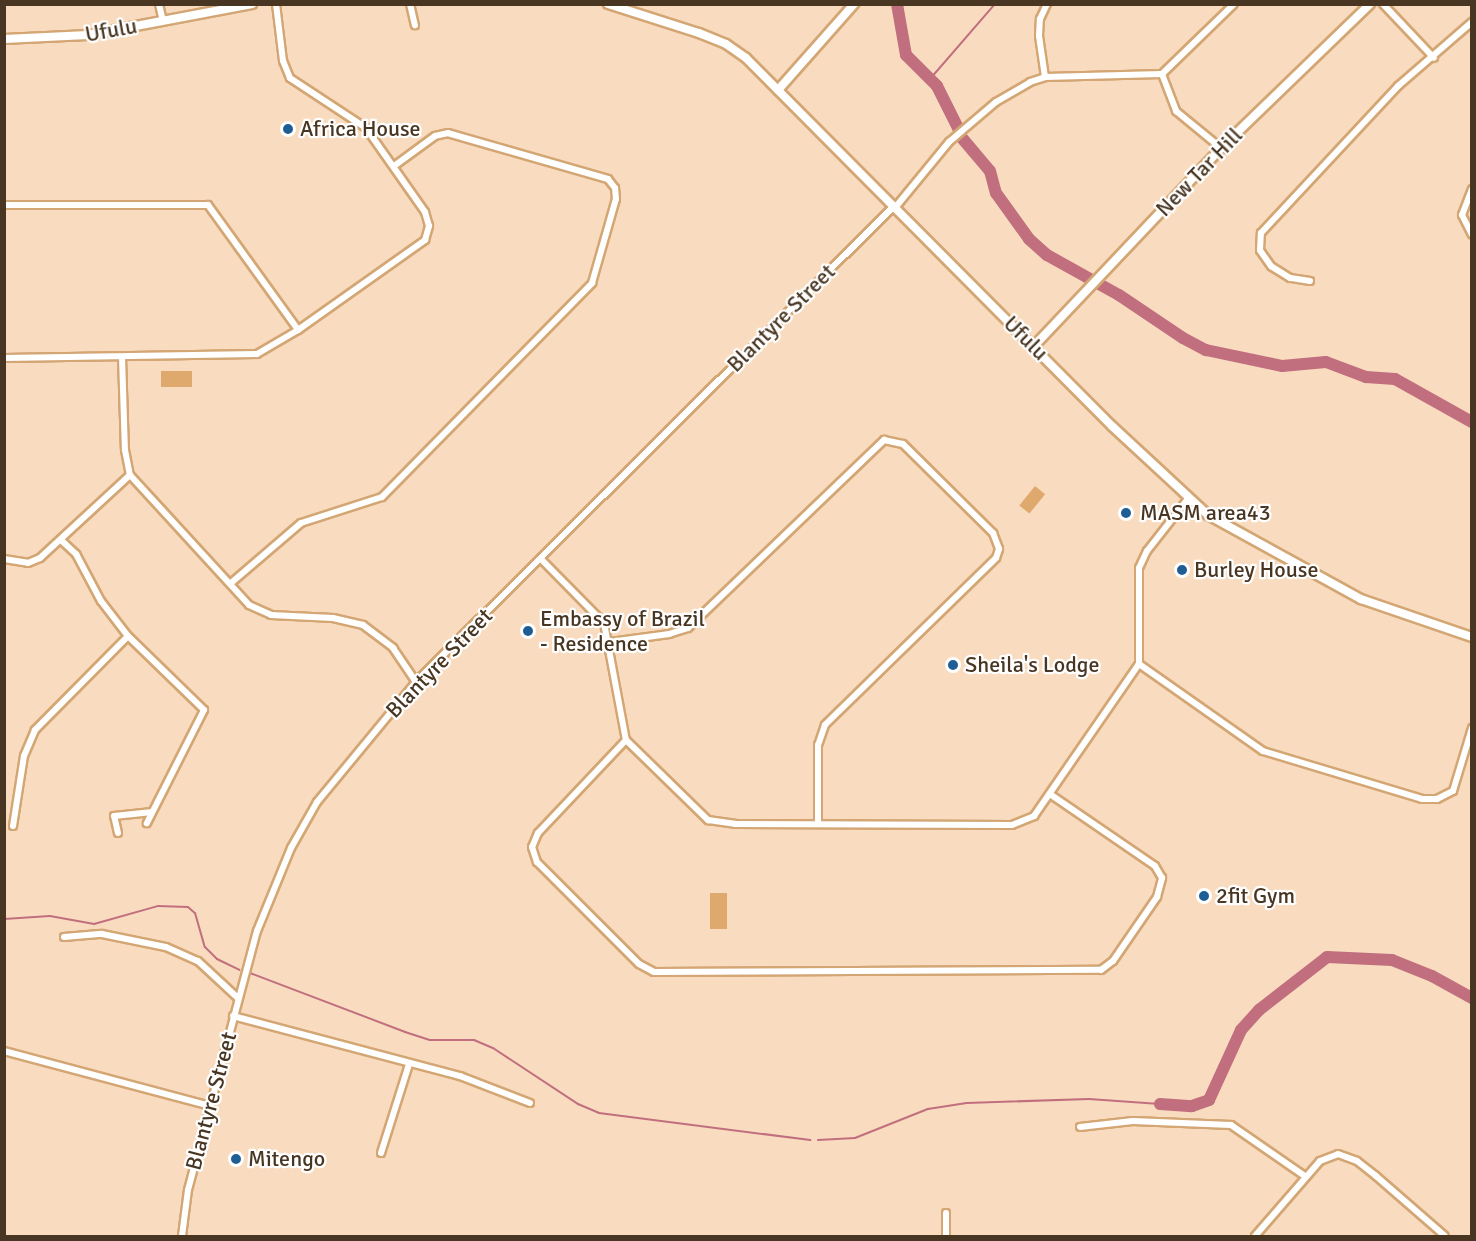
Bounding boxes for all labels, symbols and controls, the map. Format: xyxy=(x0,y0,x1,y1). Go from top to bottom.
street label: Ufulu xyxy=(83,12,139,48)
place label: Africa House xyxy=(300,116,421,142)
marker: Africa House xyxy=(281,122,295,136)
street label: New Tar Hill xyxy=(1150,122,1248,222)
street label: Blantyre Street xyxy=(722,259,840,377)
street label: Ufulu xyxy=(998,310,1054,366)
place label: MASM area43 xyxy=(1140,500,1271,526)
marker: MASM area43 xyxy=(1117,504,1135,522)
place label: Burley House xyxy=(1194,557,1318,583)
marker: Burley House xyxy=(1175,563,1189,577)
street label: Blantyre Street xyxy=(380,603,498,723)
place label: Embassy of Brazil - Residence xyxy=(540,605,705,656)
marker: Embassy of Brazil - Residence xyxy=(521,624,535,638)
place label: Sheila's Lodge xyxy=(965,652,1099,678)
marker: Sheila's Lodge xyxy=(946,658,960,672)
place label: 2fit Gym xyxy=(1216,883,1295,909)
marker: 2fit Gym xyxy=(1197,889,1211,903)
street label: Blantyre Street xyxy=(180,1029,242,1173)
place label: Mitengo xyxy=(248,1146,325,1172)
marker: Mitengo xyxy=(229,1152,243,1166)

